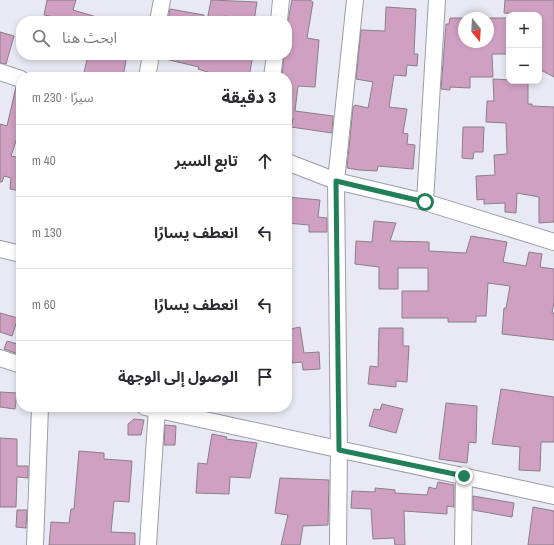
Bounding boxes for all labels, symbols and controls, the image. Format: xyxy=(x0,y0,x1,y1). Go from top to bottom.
north arrow xyxy=(458,12,494,48)
map controls xyxy=(506,12,542,84)
button: + xyxy=(506,12,542,48)
search box xyxy=(16,16,292,60)
icon: search xyxy=(30,27,52,49)
text: ابحث هنا xyxy=(62,27,117,48)
button: − xyxy=(506,48,542,84)
text: 3 دقيقة xyxy=(222,85,276,108)
text: سيرًا · 230 m xyxy=(32,89,94,106)
text: تابع السير xyxy=(174,150,238,171)
icon: ahead xyxy=(254,150,276,172)
text: 40 m xyxy=(32,152,56,169)
route start xyxy=(416,193,434,211)
text: انعطف يسارًا xyxy=(154,222,238,243)
icon: left xyxy=(254,222,276,244)
text: 130 m xyxy=(32,224,62,241)
text: انعطف يسارًا xyxy=(154,294,238,315)
icon: left xyxy=(254,294,276,316)
text: 60 m xyxy=(32,296,56,313)
text: الوصول إلى الوجهة xyxy=(118,366,238,387)
icon: arrive xyxy=(254,366,276,388)
route end xyxy=(455,467,473,485)

